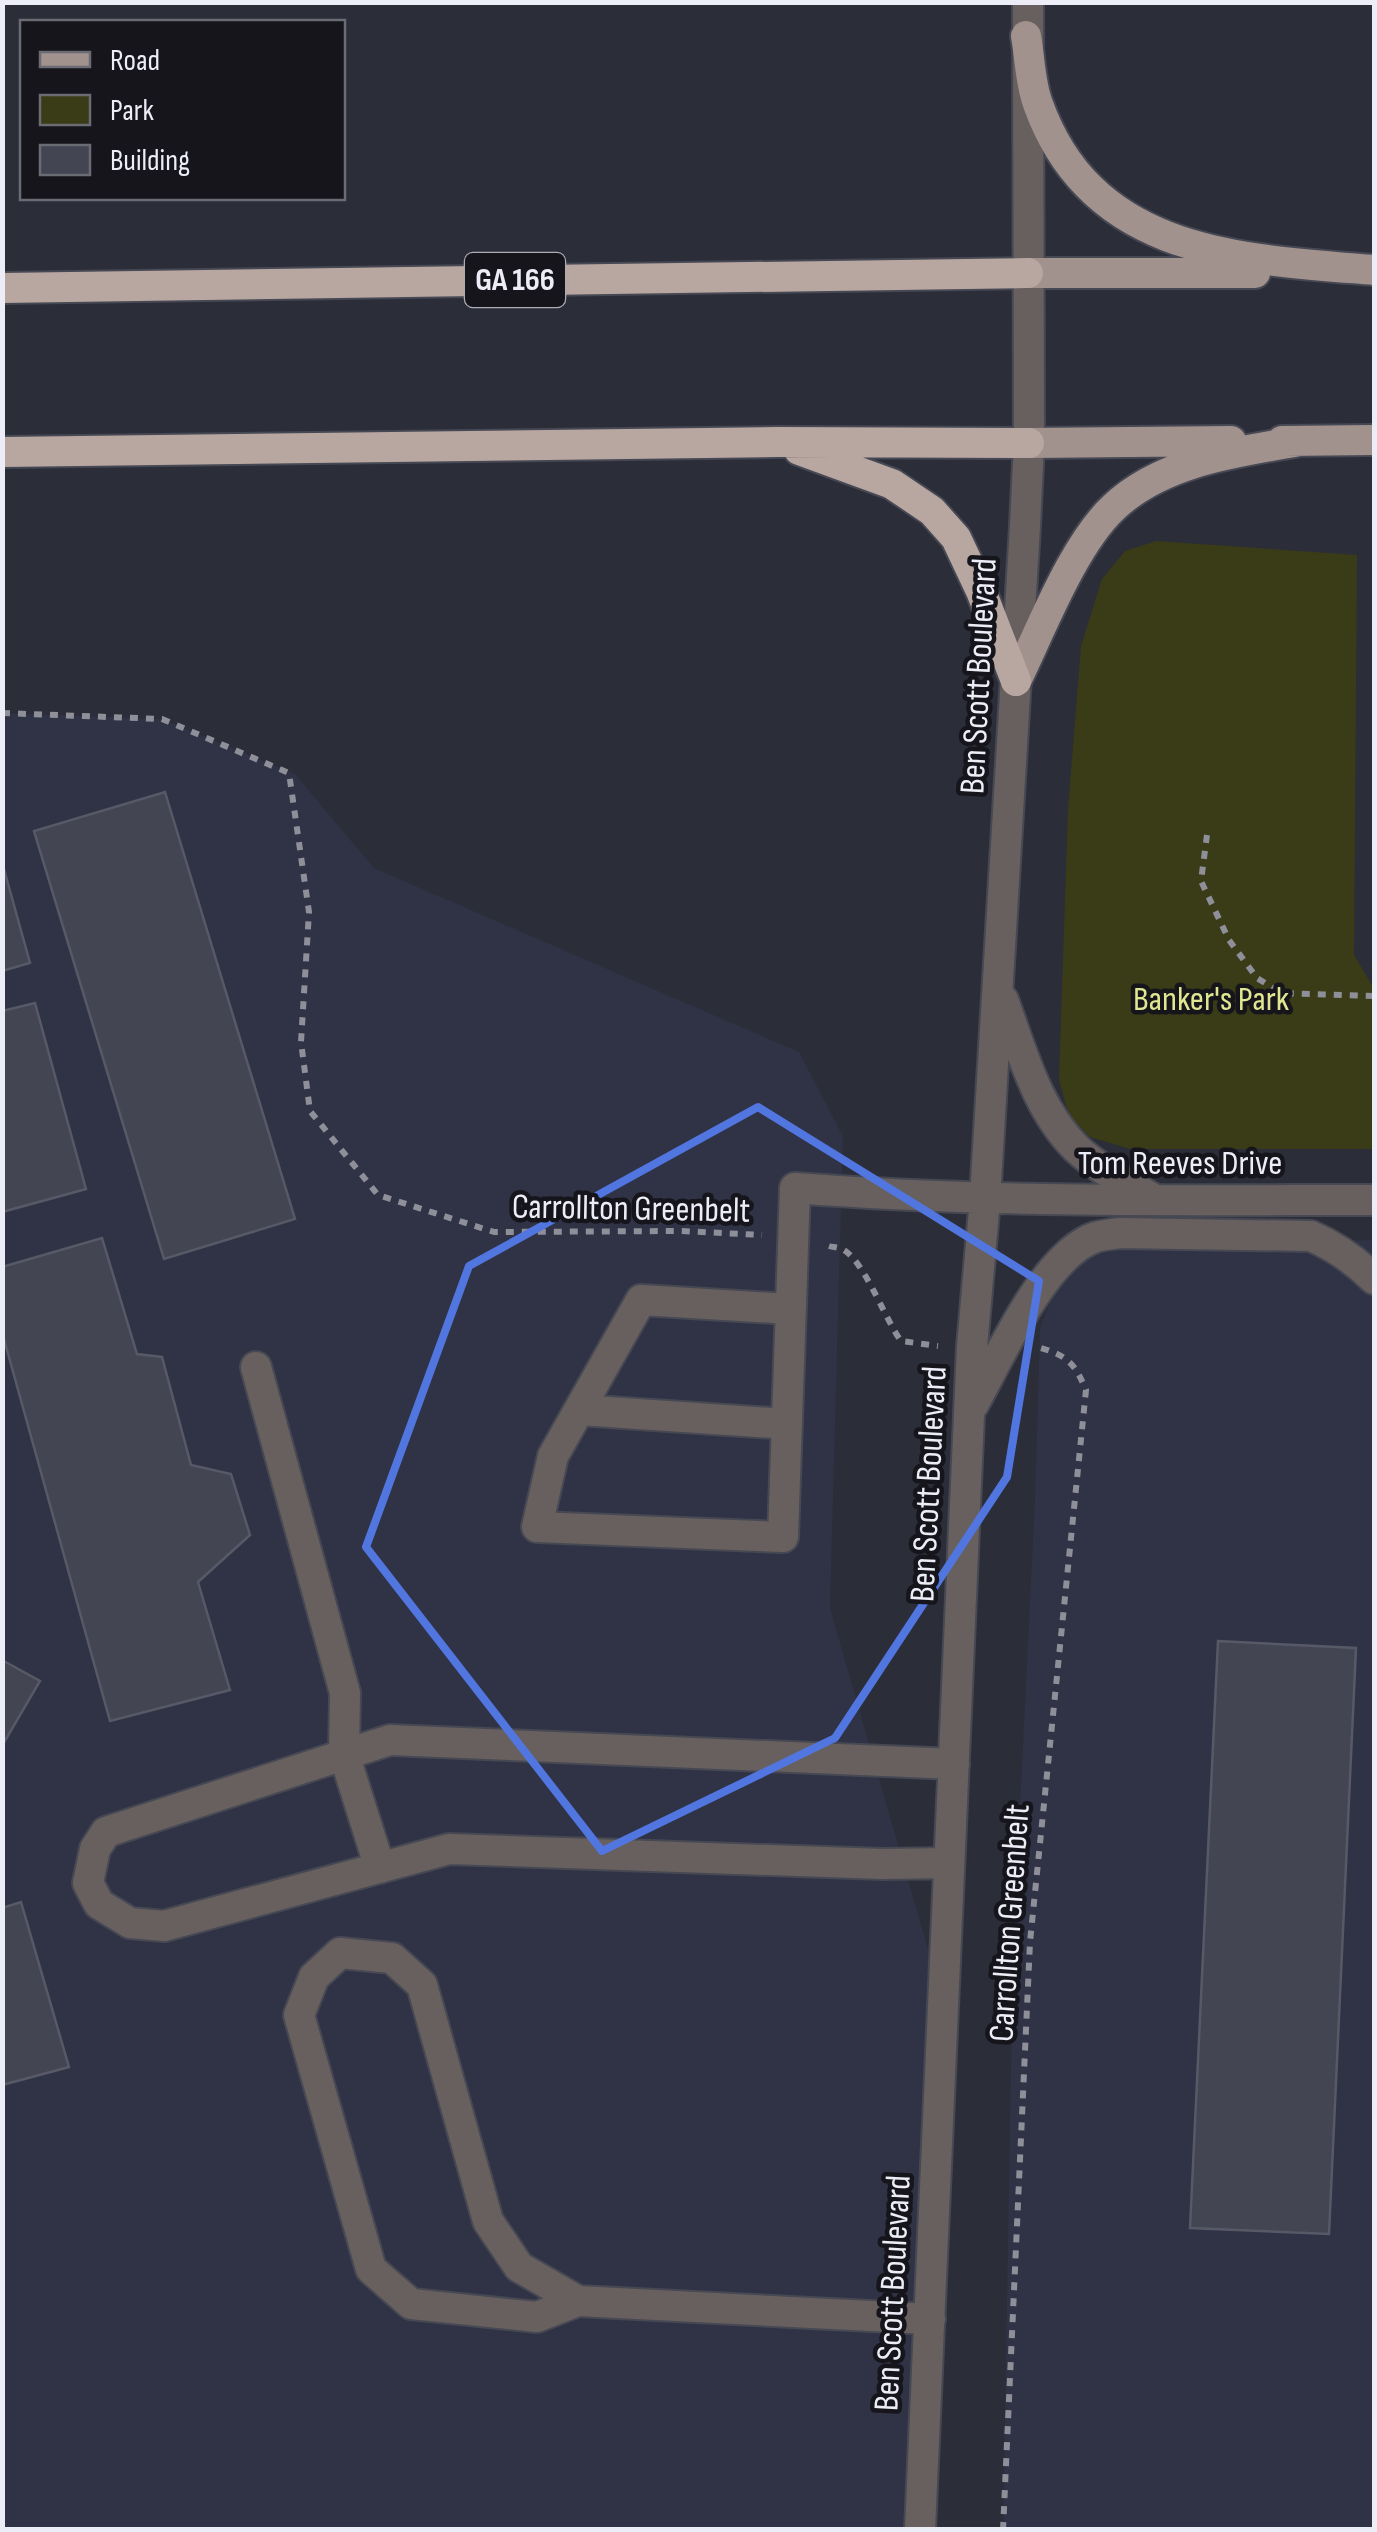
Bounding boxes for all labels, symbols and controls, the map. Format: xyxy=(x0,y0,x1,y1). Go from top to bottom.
legend xyxy=(20,20,345,200)
text: Road xyxy=(110,43,160,79)
text: Park xyxy=(110,93,154,129)
text: Building xyxy=(110,143,190,179)
road number: GA 166 xyxy=(465,253,565,307)
street label: Ben Scott Boulevard xyxy=(951,557,1007,795)
park label: Banker's Park xyxy=(1133,978,1290,1021)
street label: Tom Reeves Drive xyxy=(1078,1142,1282,1185)
street label: Carrollton Greenbelt xyxy=(511,1185,751,1233)
street label: Ben Scott Boulevard xyxy=(901,1365,957,1603)
street label: Carrollton Greenbelt xyxy=(980,1803,1040,2043)
street label: Ben Scott Boulevard xyxy=(865,2174,921,2412)

